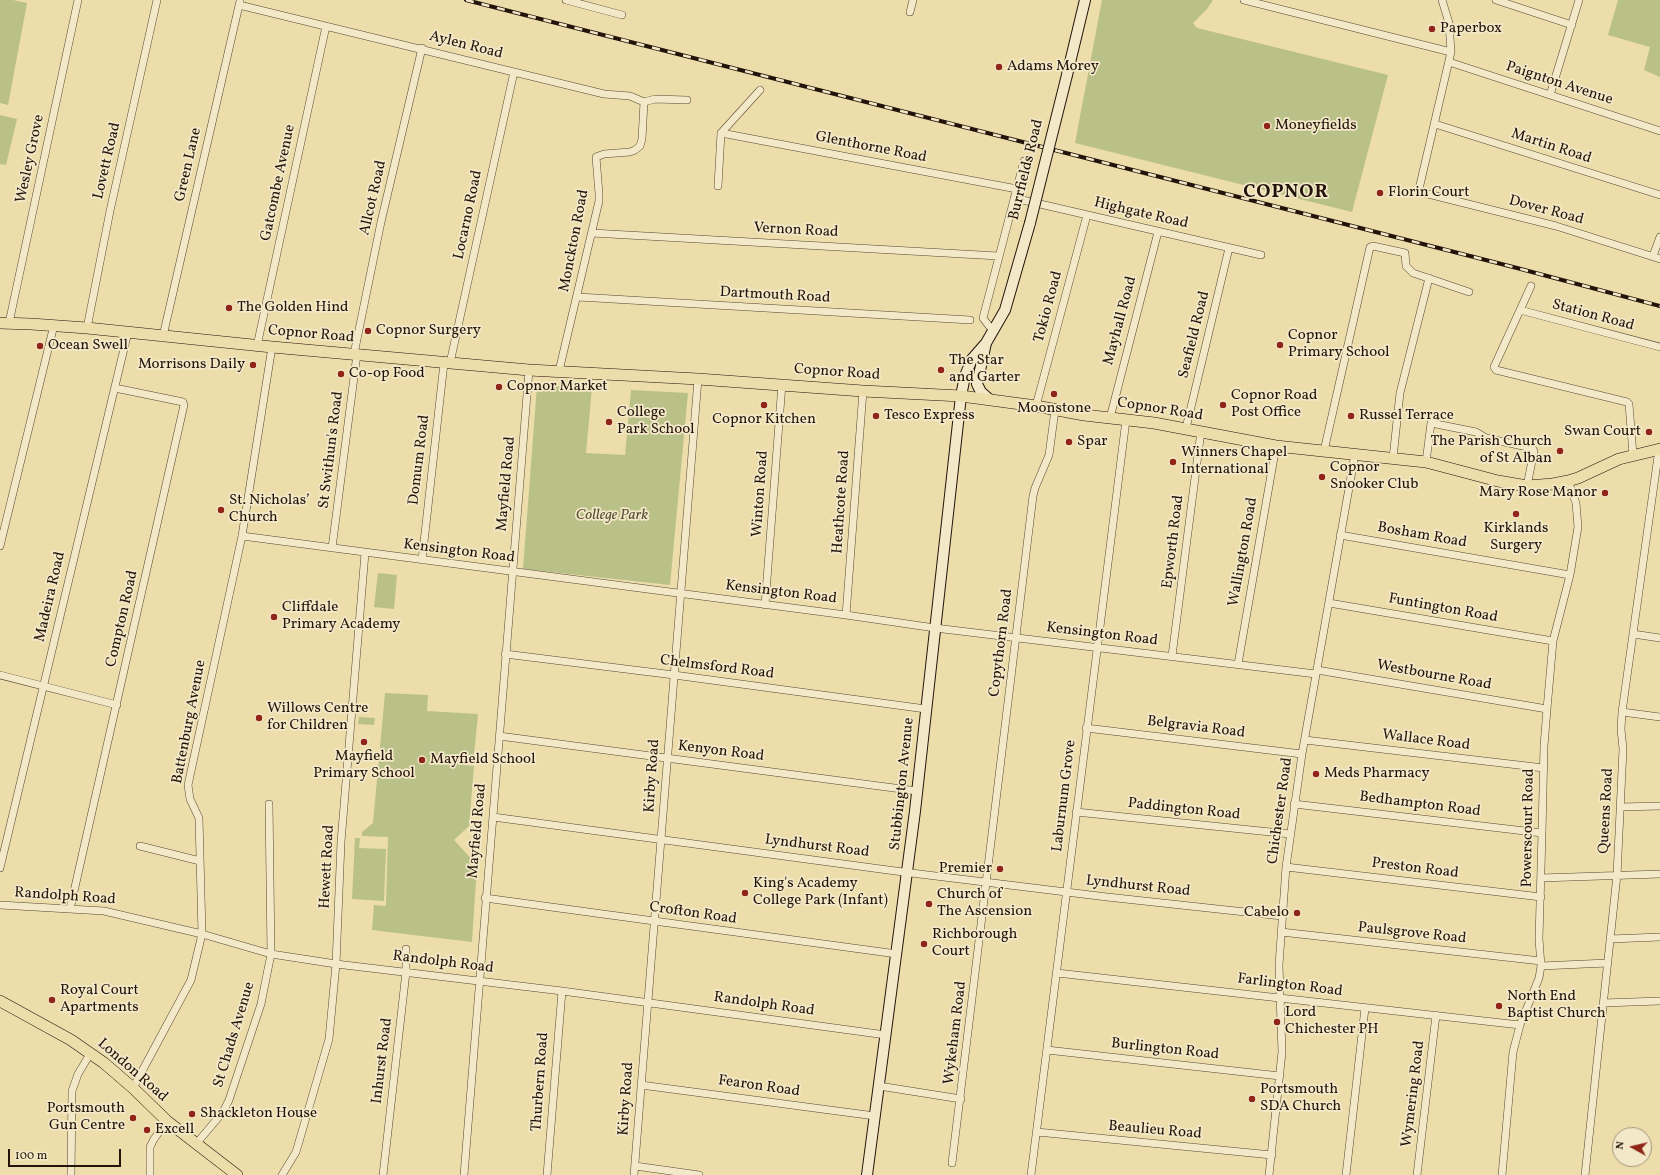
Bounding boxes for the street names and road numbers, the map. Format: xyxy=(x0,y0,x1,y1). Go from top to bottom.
street label: Aylen Road xyxy=(427,28,505,64)
street label: Paignton Avenue xyxy=(1503,58,1615,110)
street label: Wesley Grove xyxy=(13,113,49,205)
street label: Burrfields Road xyxy=(1006,118,1048,222)
street label: Lovett Road xyxy=(90,121,126,201)
street label: Gatcombe Avenue xyxy=(258,123,300,243)
street label: Green Lane xyxy=(172,126,206,204)
street label: Martin Road xyxy=(1509,126,1593,168)
street label: Glenthorne Road xyxy=(814,128,928,168)
street label: Allcot Road xyxy=(357,159,391,237)
street label: Locarno Road xyxy=(451,169,487,261)
street label: Monckton Road xyxy=(556,188,594,294)
street label: Dover Road xyxy=(1507,192,1585,230)
street label: Highgate Road xyxy=(1092,194,1190,234)
street label: Vernon Road xyxy=(753,220,839,242)
street label: Tokio Road xyxy=(1031,269,1067,345)
street label: Mayhall Road xyxy=(1100,275,1142,367)
street label: Dartmouth Road xyxy=(719,284,831,308)
street label: Seafield Road xyxy=(1175,290,1215,380)
street label: Station Road xyxy=(1550,296,1636,336)
street label: Copnor Road xyxy=(267,322,355,348)
street label: Copnor Road xyxy=(793,361,881,385)
street label: St Swithun's Road xyxy=(316,390,348,510)
street label: Copnor Road xyxy=(1116,394,1204,426)
street label: Domum Road xyxy=(406,414,434,506)
street label: Mayfield Road xyxy=(494,436,520,532)
street label: Winton Road xyxy=(749,450,773,538)
street label: Heathcote Road xyxy=(829,450,855,554)
street label: Epworth Road xyxy=(1159,494,1189,590)
street label: Wallington Road xyxy=(1226,496,1262,608)
street label: Bosham Road xyxy=(1376,519,1468,553)
street label: Kensington Road xyxy=(402,536,516,568)
street label: Madeira Road xyxy=(32,550,70,644)
street label: Compton Road xyxy=(103,569,143,669)
street label: Kensington Road xyxy=(724,577,838,609)
street label: Copythorn Road xyxy=(986,588,1018,698)
street label: Funtington Road xyxy=(1387,591,1499,627)
street label: Kensington Road xyxy=(1045,619,1159,651)
street label: Chelmsford Road xyxy=(659,652,775,684)
street label: Westbourne Road xyxy=(1375,657,1493,695)
street label: Battenburg Avenue xyxy=(169,659,211,785)
street label: Belgravia Road xyxy=(1146,713,1246,743)
street label: Stubbington Avenue xyxy=(887,717,919,851)
street label: Wallace Road xyxy=(1381,727,1471,755)
street label: Kirby Road xyxy=(641,738,665,814)
street label: Kenyon Road xyxy=(677,738,765,766)
street label: Laburnum Grove xyxy=(1049,739,1081,853)
street label: Chichester Road xyxy=(1265,757,1297,865)
street label: Powerscourt Road xyxy=(1519,768,1539,888)
street label: Queens Road xyxy=(1596,768,1618,854)
street label: Mayfield Road xyxy=(465,783,491,879)
street label: Bedhampton Road xyxy=(1358,789,1482,821)
street label: Paddington Road xyxy=(1127,795,1241,825)
street label: Hewett Road xyxy=(317,825,339,909)
street label: Lyndhurst Road xyxy=(764,832,870,862)
street label: Preston Road xyxy=(1371,855,1459,883)
street label: Lyndhurst Road xyxy=(1085,873,1191,901)
street label: Randolph Road xyxy=(14,884,116,910)
street label: Crofton Road xyxy=(648,899,738,929)
street label: Paulsgrove Road xyxy=(1357,919,1467,949)
street label: Randolph Road xyxy=(391,948,495,978)
street label: Farlington Road xyxy=(1236,971,1344,1001)
street label: St Chads Avenue xyxy=(210,980,260,1090)
street label: Wykeham Road xyxy=(941,980,971,1086)
street label: Randolph Road xyxy=(712,989,816,1021)
street label: Inhurst Road xyxy=(369,1017,397,1105)
street label: Thurbern Road xyxy=(529,1032,553,1132)
street label: London Road xyxy=(93,1035,171,1107)
street label: Burlington Road xyxy=(1110,1035,1220,1065)
street label: Wymering Road xyxy=(1399,1040,1429,1148)
street label: Kirby Road xyxy=(615,1061,639,1137)
street label: Fearon Road xyxy=(717,1072,801,1102)
street label: Beaulieu Road xyxy=(1107,1118,1203,1144)

